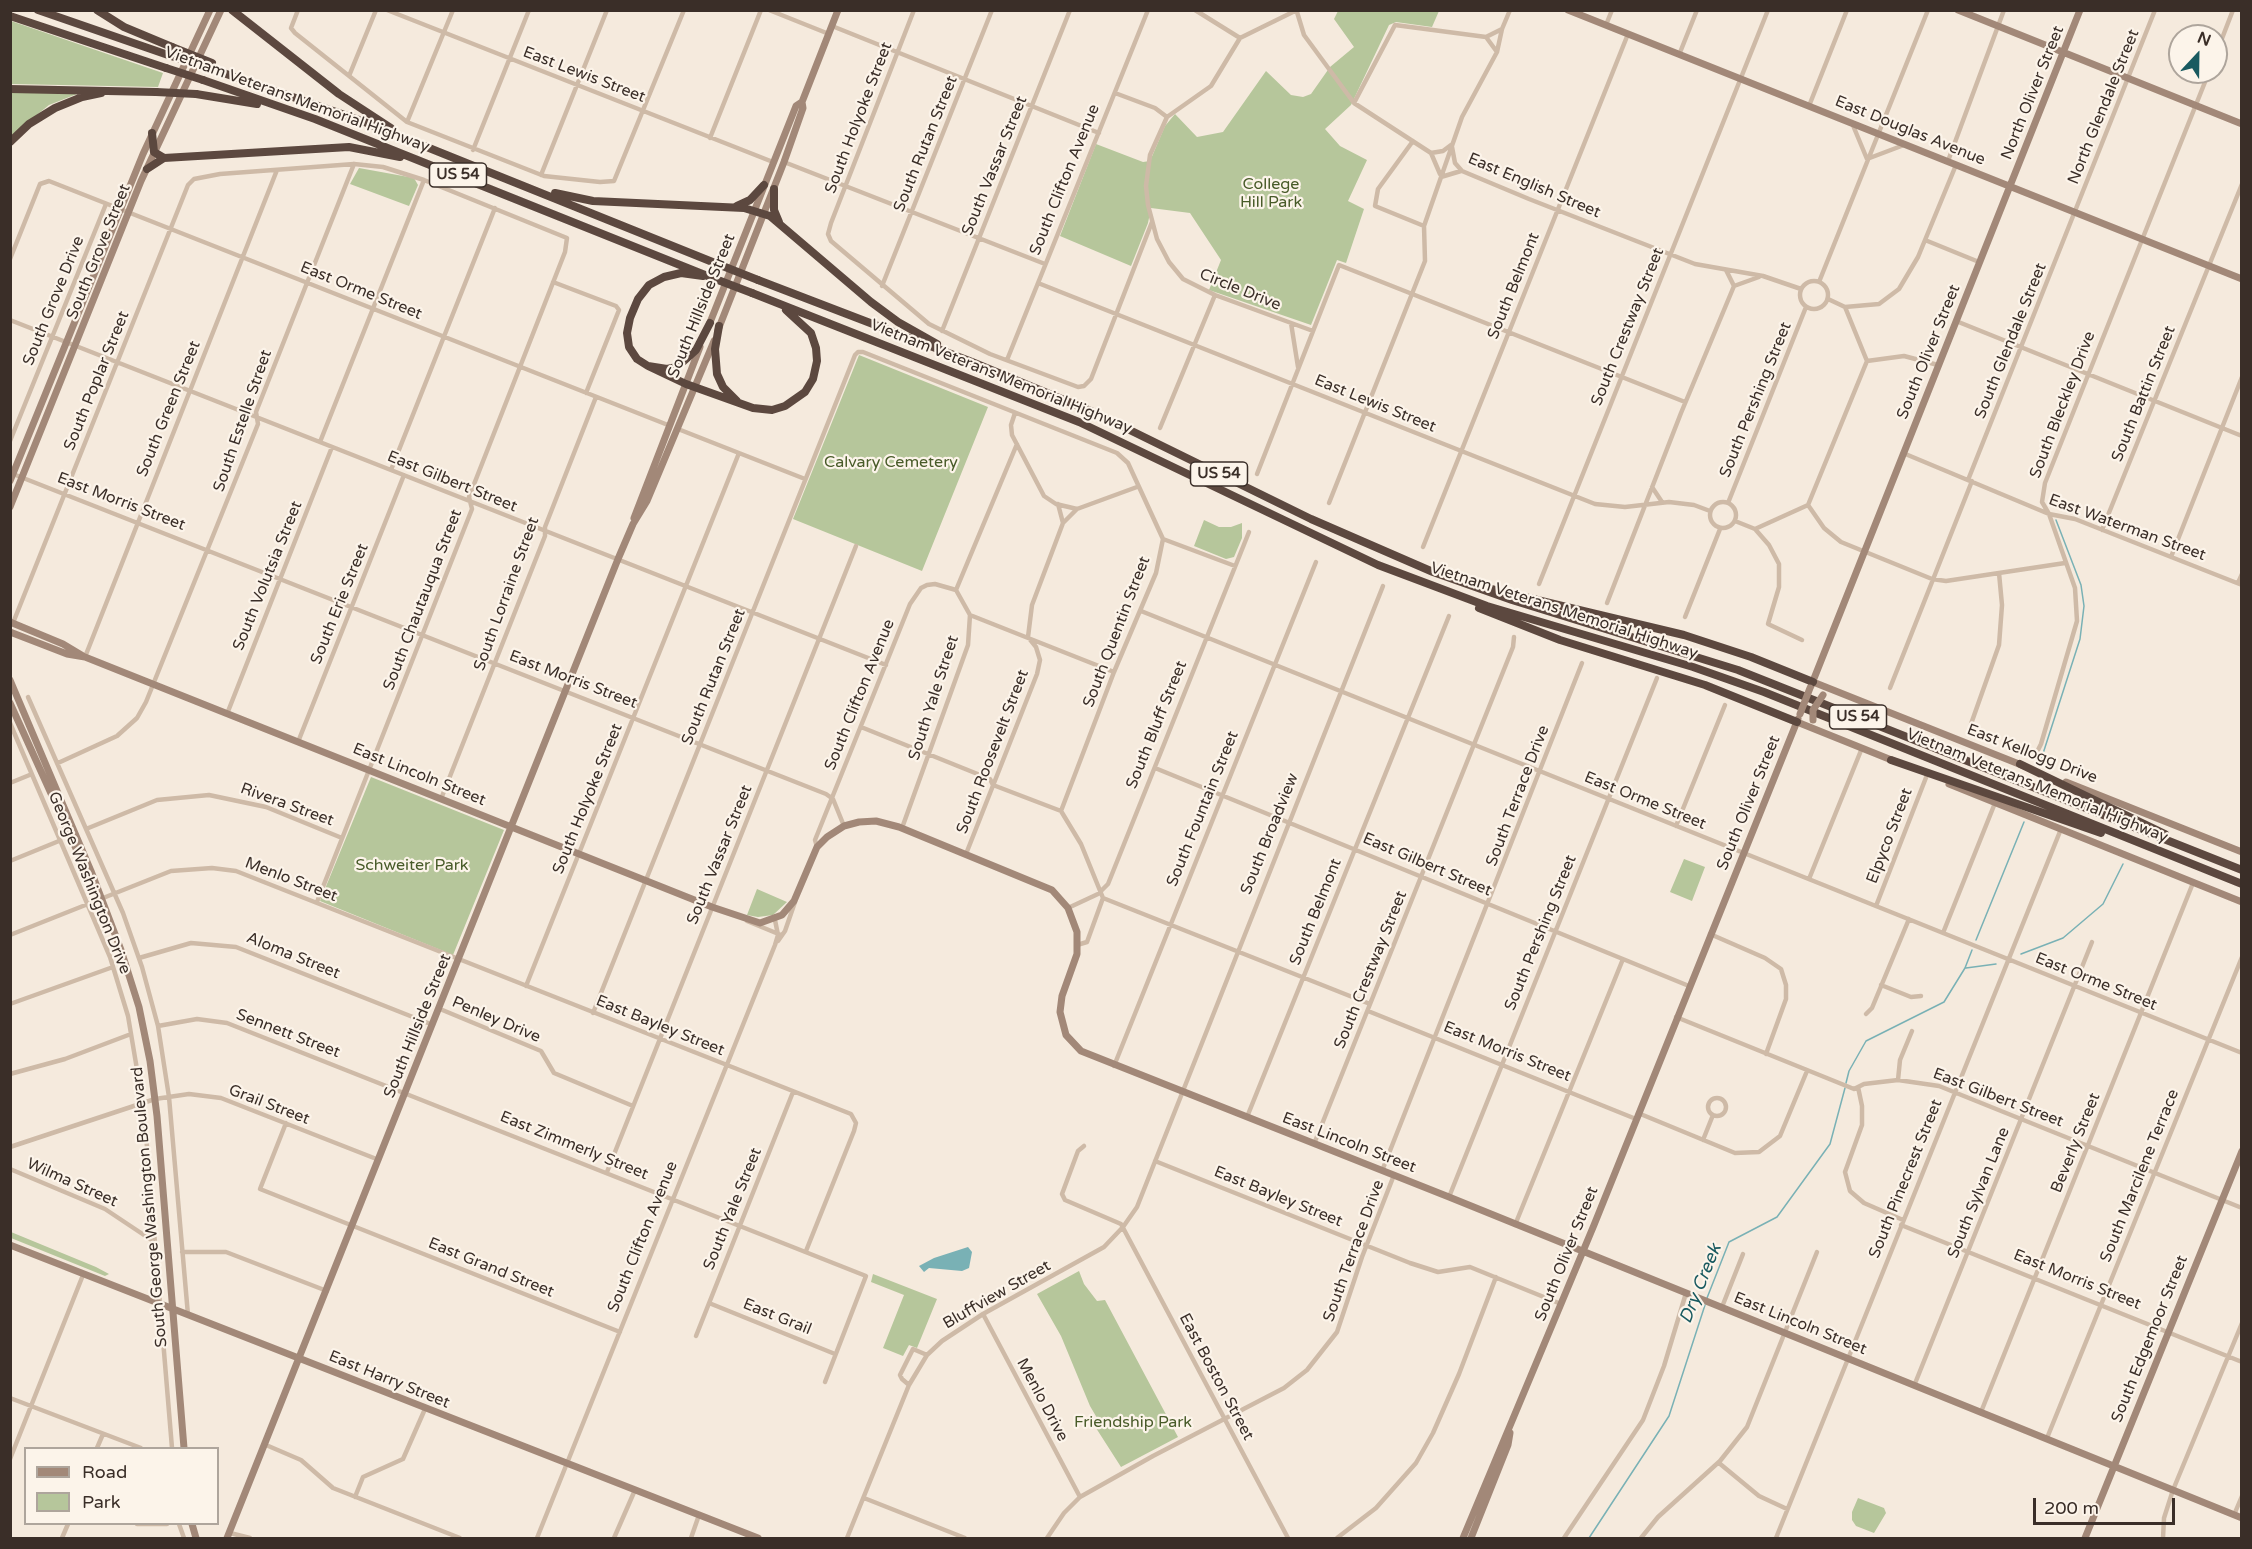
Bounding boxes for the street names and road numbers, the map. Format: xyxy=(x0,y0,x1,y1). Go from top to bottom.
street label: North Oliver Street xyxy=(1997,23,2069,163)
street label: North Glendale Street xyxy=(2064,27,2144,187)
street label: South Holyoke Street xyxy=(821,40,897,196)
street label: Vietnam Veterans Memorial Highway xyxy=(162,43,432,157)
street label: East Lewis Street xyxy=(520,43,648,107)
street label: South Rutan Street xyxy=(890,73,962,215)
street label: East Douglas Avenue xyxy=(1832,92,1988,170)
street label: South Vassar Street xyxy=(958,93,1032,239)
street label: South Clifton Avenue xyxy=(1026,102,1104,258)
street label: East English Street xyxy=(1465,149,1603,223)
road number: US 54 xyxy=(430,163,486,187)
street label: South Grove Street xyxy=(63,182,135,322)
street label: South Belmont xyxy=(1484,230,1544,342)
street label: South Hillside Street xyxy=(664,231,740,381)
street label: South Grove Drive xyxy=(19,233,89,369)
street label: South Crestway Street xyxy=(1587,245,1669,409)
street label: East Orme Street xyxy=(297,258,425,324)
street label: South Glendale Street xyxy=(1971,260,2051,422)
street label: Circle Drive xyxy=(1196,265,1284,315)
street label: South Oliver Street xyxy=(1893,282,1965,422)
street label: South Poplar Street xyxy=(60,308,134,454)
street label: Vietnam Veterans Memorial Highway xyxy=(867,316,1135,438)
street label: South Pershing Street xyxy=(1716,319,1796,481)
street label: South Battin Street xyxy=(2108,323,2180,465)
street label: South Bleckley Drive xyxy=(2026,329,2100,481)
street label: South Green Street xyxy=(133,338,205,480)
street label: South Estelle Street xyxy=(210,347,276,495)
street label: East Lewis Street xyxy=(1311,371,1439,437)
street label: East Gilbert Street xyxy=(384,447,520,517)
road number: US 54 xyxy=(1190,462,1248,486)
street label: East Morris Street xyxy=(54,469,188,535)
street label: East Waterman Street xyxy=(2046,491,2208,565)
street label: South Volutsia Street xyxy=(229,498,307,654)
street label: South Chautauqua Street xyxy=(380,507,466,693)
street label: South Lorraine Street xyxy=(470,515,544,673)
street label: South Erie Street xyxy=(307,541,373,667)
street label: South Quentin Street xyxy=(1079,554,1155,710)
street label: Vietnam Veterans Memorial Highway xyxy=(1428,559,1700,663)
street label: South Rutan Street xyxy=(678,606,750,748)
street label: South Clifton Avenue xyxy=(821,617,899,773)
street label: South Yale Street xyxy=(905,633,963,763)
street label: East Morris Street xyxy=(506,647,640,713)
street label: South Bluff Street xyxy=(1123,658,1191,792)
street label: South Roosevelt Street xyxy=(953,667,1033,837)
road number: US 54 xyxy=(1830,705,1886,729)
street label: East Kellogg Drive xyxy=(1964,720,2100,788)
street label: South Holyoke Street xyxy=(549,721,627,877)
street label: South Terrace Drive xyxy=(1482,723,1554,869)
street label: Vietnam Veterans Memorial Highway xyxy=(1903,725,2171,847)
street label: South Fountain Street xyxy=(1163,728,1243,890)
street label: South Oliver Street xyxy=(1713,733,1785,873)
street label: East Lincoln Street xyxy=(350,740,488,810)
street label: East Orme Street xyxy=(1581,768,1709,834)
street label: South Broadview xyxy=(1237,771,1303,897)
street label: Rivera Street xyxy=(238,779,336,831)
street label: South Vassar Street xyxy=(683,782,757,928)
street label: Elpyco Street xyxy=(1863,786,1917,886)
street label: George Washington Drive xyxy=(44,789,134,977)
street label: East Gilbert Street xyxy=(1360,829,1494,901)
street label: South Pershing Street xyxy=(1501,852,1581,1014)
street label: Menlo Street xyxy=(242,854,340,906)
street label: South Belmont xyxy=(1286,856,1346,968)
street label: South Crestway Street xyxy=(1330,888,1412,1052)
street label: Aloma Street xyxy=(243,929,343,983)
street label: East Orme Street xyxy=(2032,949,2160,1015)
street label: South Hillside Street xyxy=(380,951,456,1101)
street label: East Bayley Street xyxy=(593,991,727,1061)
street label: Penley Drive xyxy=(449,993,543,1047)
street label: Sennett Street xyxy=(233,1005,343,1063)
street label: East Morris Street xyxy=(1440,1018,1574,1086)
street label: East Gilbert Street xyxy=(1930,1064,2066,1132)
street label: South George Washington Boulevard xyxy=(128,1066,172,1348)
street label: Grail Street xyxy=(226,1081,312,1129)
street label: South Marcilene Terrace xyxy=(2096,1087,2184,1265)
street label: Beverly Street xyxy=(2047,1090,2105,1196)
street label: South Pinecrest Street xyxy=(1865,1097,1947,1261)
street label: East Zimmerly Street xyxy=(497,1107,651,1185)
street label: East Lincoln Street xyxy=(1279,1109,1419,1177)
street label: South Sylvan Lane xyxy=(1944,1125,2014,1261)
street label: South Yale Street xyxy=(700,1145,766,1273)
street label: Wilma Street xyxy=(24,1154,120,1212)
street label: South Clifton Avenue xyxy=(604,1159,682,1315)
street label: East Bayley Street xyxy=(1211,1162,1345,1232)
street label: South Terrace Drive xyxy=(1319,1177,1389,1325)
street label: South Oliver Street xyxy=(1531,1184,1603,1324)
street label: East Grand Street xyxy=(425,1234,557,1302)
street label: East Morris Street xyxy=(2010,1246,2144,1314)
street label: South Edgemoor Street xyxy=(2108,1253,2192,1425)
street label: Bluffview Street xyxy=(940,1256,1054,1334)
street label: East Lincoln Street xyxy=(1731,1289,1869,1359)
street label: East Grail xyxy=(740,1295,814,1339)
street label: East Boston Street xyxy=(1174,1310,1258,1444)
street label: East Harry Street xyxy=(326,1347,452,1413)
street label: Menlo Drive xyxy=(1012,1355,1072,1445)

